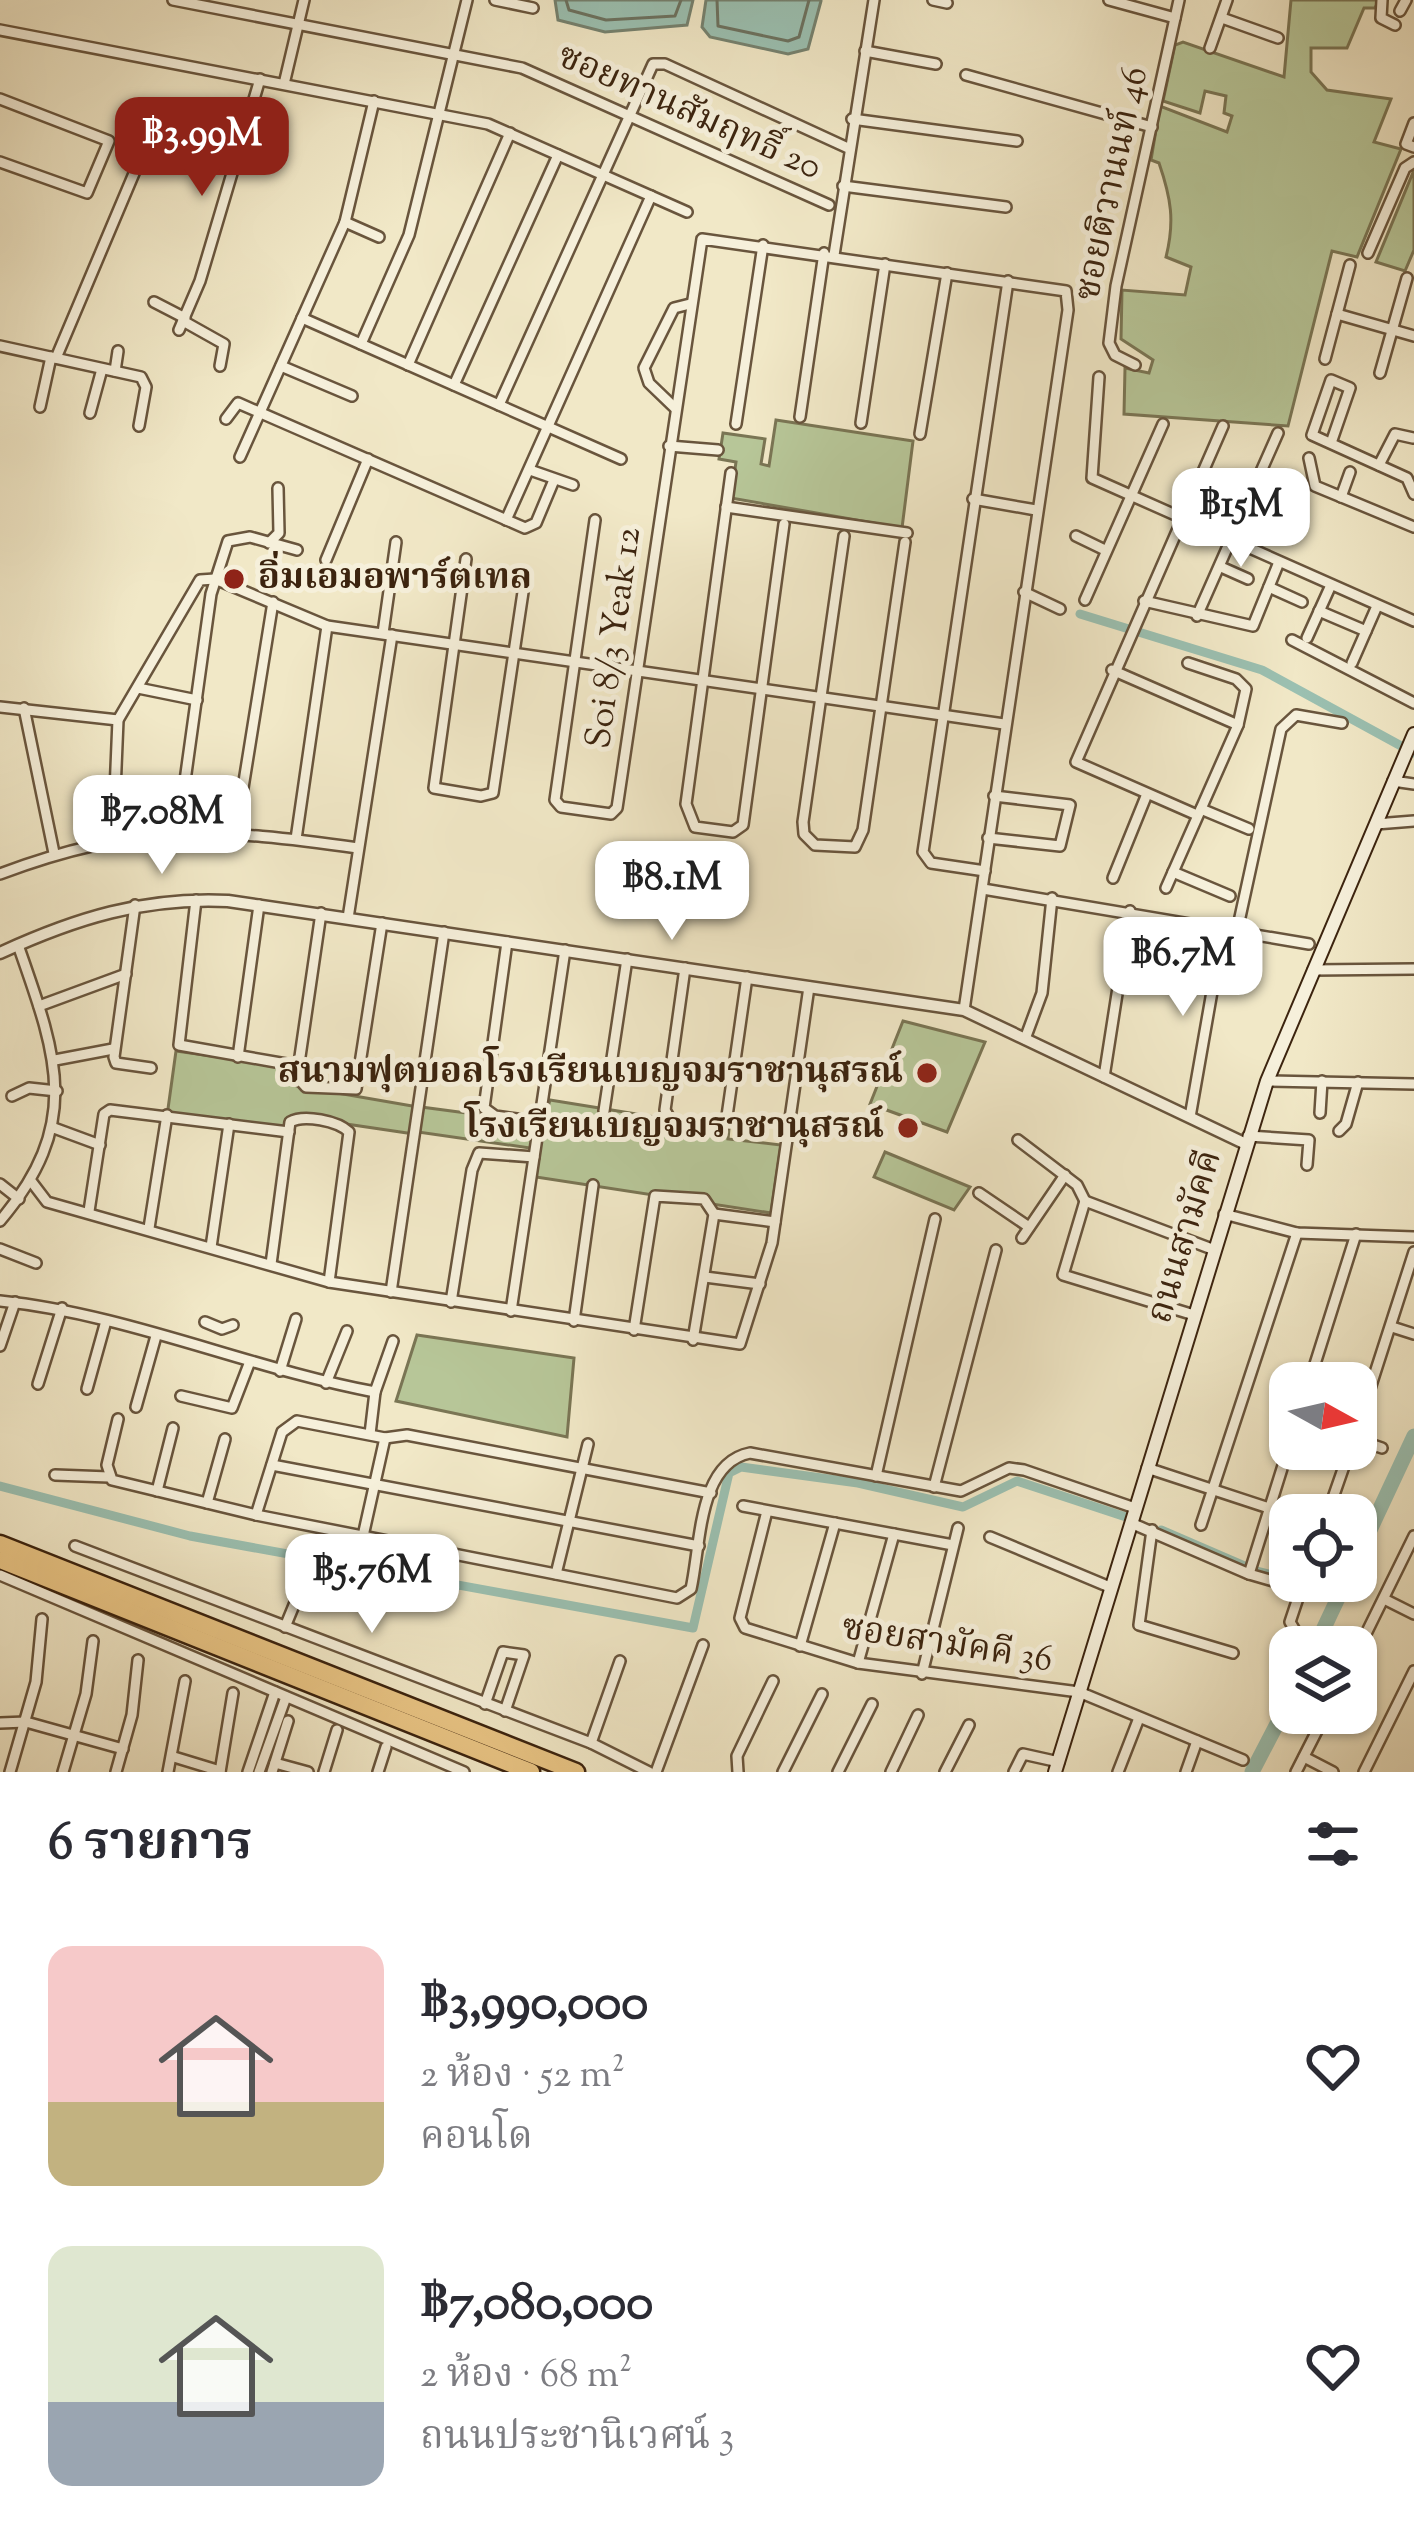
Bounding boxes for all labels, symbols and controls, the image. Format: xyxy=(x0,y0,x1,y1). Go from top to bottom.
street label: ซอยทานสัมฤทธิ์ 20 xyxy=(549,28,831,195)
street label: ซอยติวานนท์ 46 xyxy=(1063,62,1163,306)
pin: ฿3.99M xyxy=(104,97,300,199)
text: ฿3.99M xyxy=(142,108,262,164)
pin: ฿15M xyxy=(1170,468,1312,570)
text: ฿15M xyxy=(1199,479,1283,535)
street label: Soi 8/3 Yeak 12 xyxy=(574,524,656,752)
place label: อิ่มเอมอพาร์ตเทล xyxy=(258,550,532,605)
marker: อิ่มเอมอพาร์ตเทล xyxy=(221,566,247,592)
pin: ฿7.08M xyxy=(64,775,260,877)
text: ฿7.08M xyxy=(100,786,224,842)
pin: ฿8.1M xyxy=(588,841,756,943)
text: ฿8.1M xyxy=(622,852,722,908)
pin: ฿6.7M xyxy=(1099,917,1267,1019)
text: ฿6.7M xyxy=(1130,928,1236,984)
place label: สนามฟุตบอลโรงเรียนเบญจมราชานุสรณ์ xyxy=(278,1046,903,1099)
marker: สนามฟุตบอลโรงเรียนเบญจมราชานุสรณ์ xyxy=(914,1060,940,1086)
place label: โรงเรียนเบญจมราชานุสรณ์ xyxy=(463,1101,884,1154)
marker: โรงเรียนเบญจมราชานุสรณ์ xyxy=(895,1115,921,1141)
street label: ถนนสามัคคี xyxy=(1135,1144,1237,1330)
north arrow xyxy=(1269,1362,1377,1470)
map controls xyxy=(1269,1362,1377,1734)
button: locate xyxy=(1269,1494,1377,1602)
pin: ฿5.76M xyxy=(274,1534,470,1636)
text: ฿5.76M xyxy=(312,1545,432,1601)
street label: ซอยสามัคคี 36 xyxy=(838,1603,1056,1687)
button: layers xyxy=(1269,1626,1377,1734)
text: 6 รายการ xyxy=(48,1809,252,1882)
icon: filters xyxy=(1300,1811,1366,1877)
text: ฿3,990,000 xyxy=(420,1969,648,2042)
icon: home xyxy=(144,1994,288,2138)
icon: heart xyxy=(1300,2033,1366,2099)
text: 2 ห้อง · 52 m² xyxy=(420,2049,625,2105)
text: คอนโด xyxy=(420,2111,533,2167)
text: ฿7,080,000 xyxy=(420,2269,653,2342)
icon: home xyxy=(144,2294,288,2438)
icon: heart xyxy=(1300,2333,1366,2399)
text: 2 ห้อง · 68 m² xyxy=(420,2349,632,2405)
text: ถนนประชานิเวศน์ 3 xyxy=(420,2411,734,2467)

